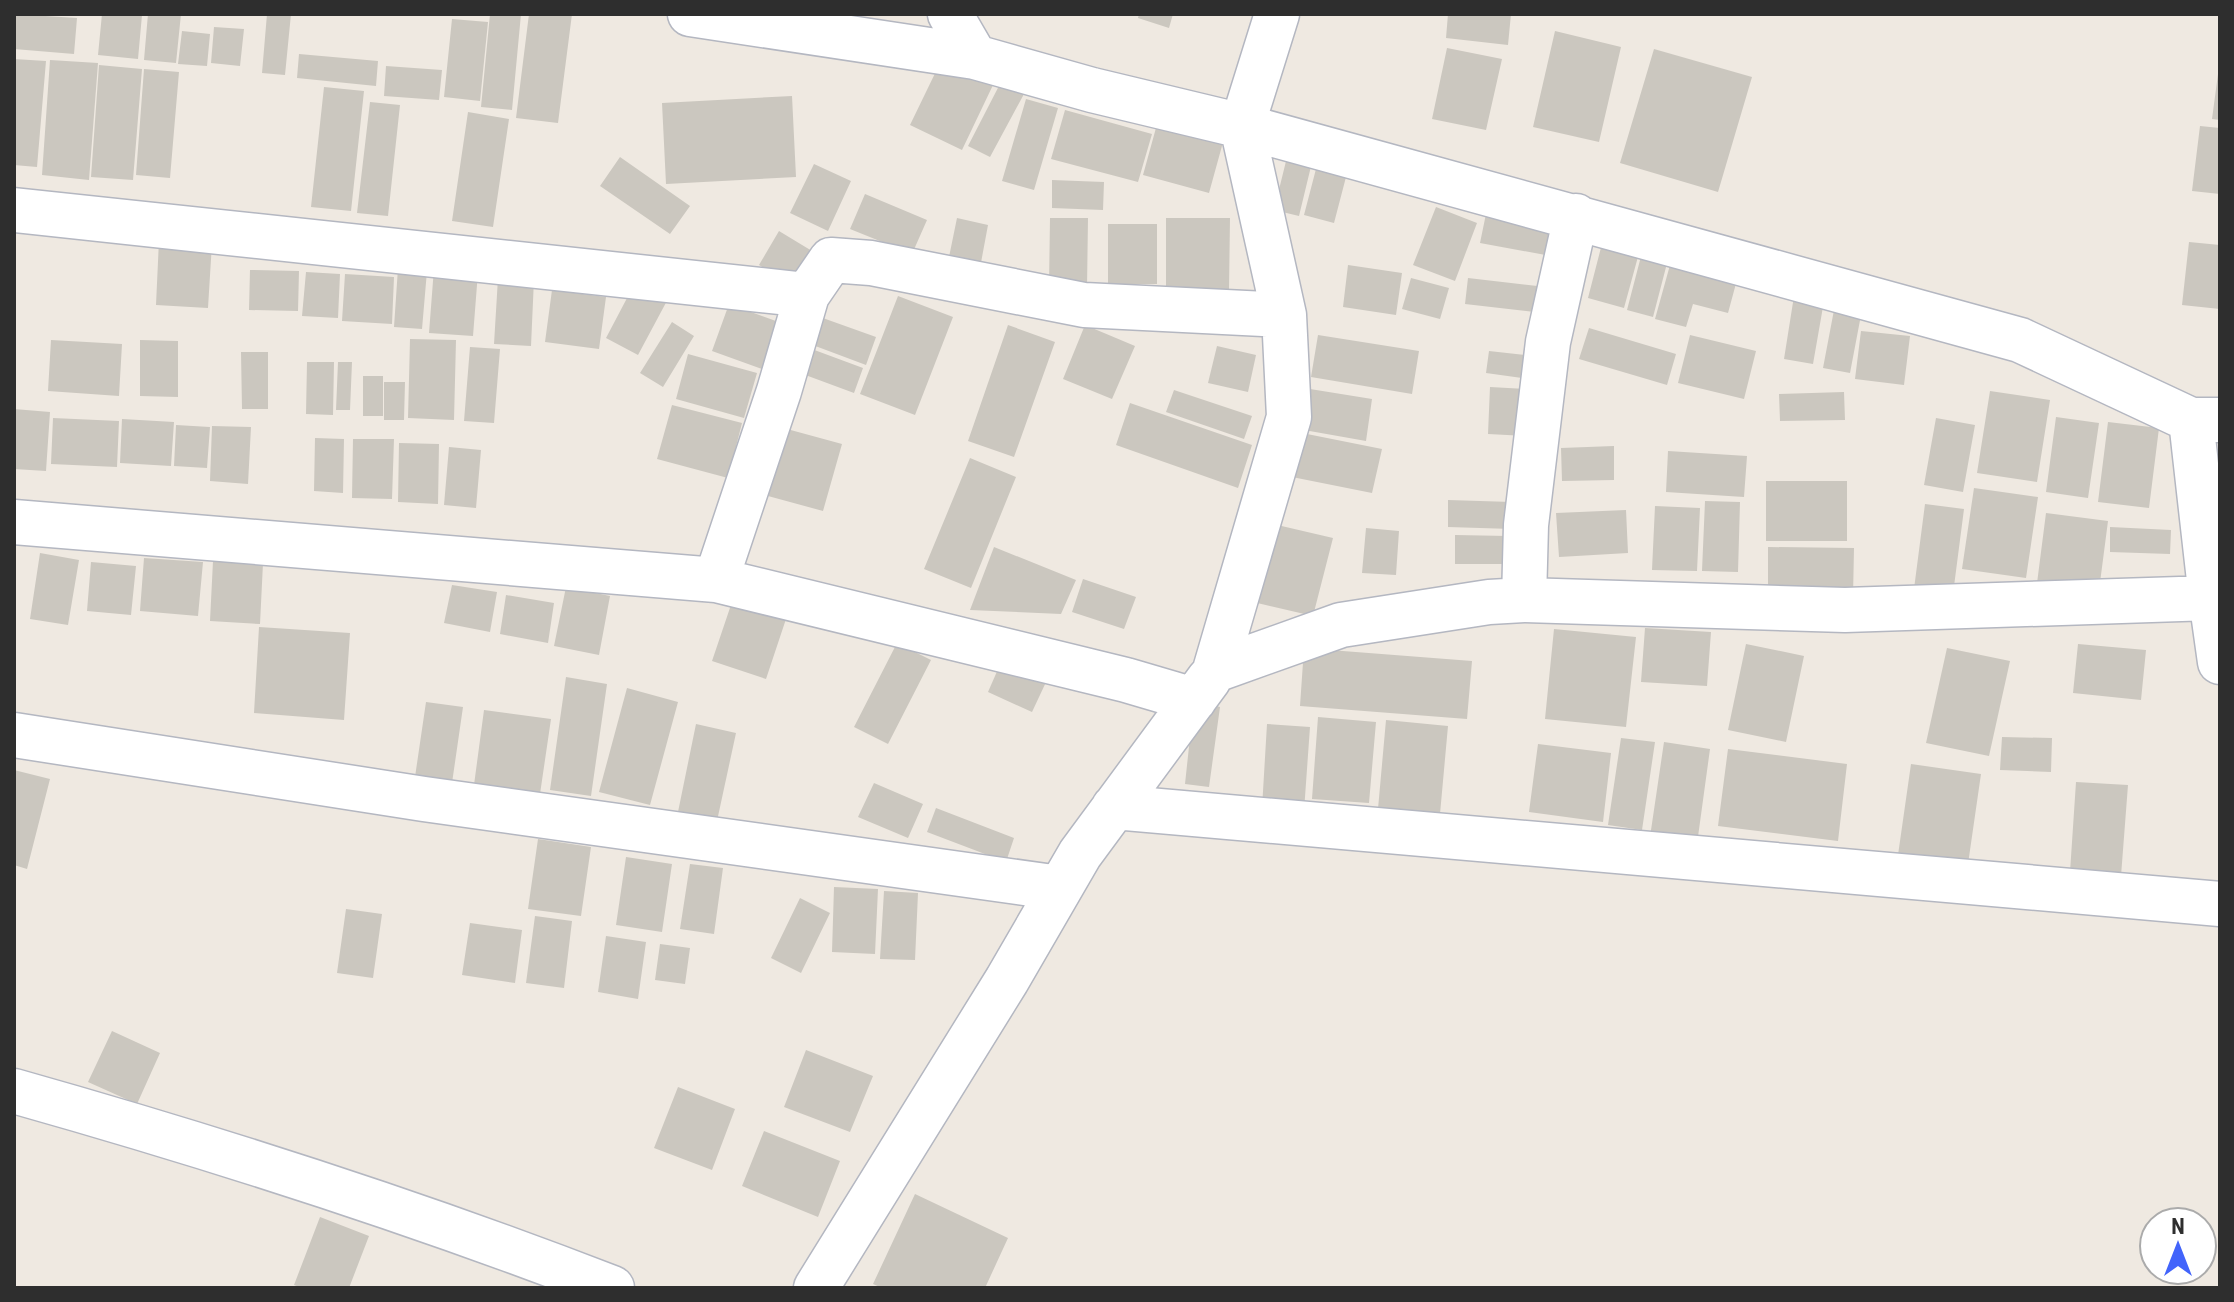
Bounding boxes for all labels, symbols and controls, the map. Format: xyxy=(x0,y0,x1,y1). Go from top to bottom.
north arrow xyxy=(2138,1206,2218,1286)
text: N xyxy=(2171,1214,2185,1239)

